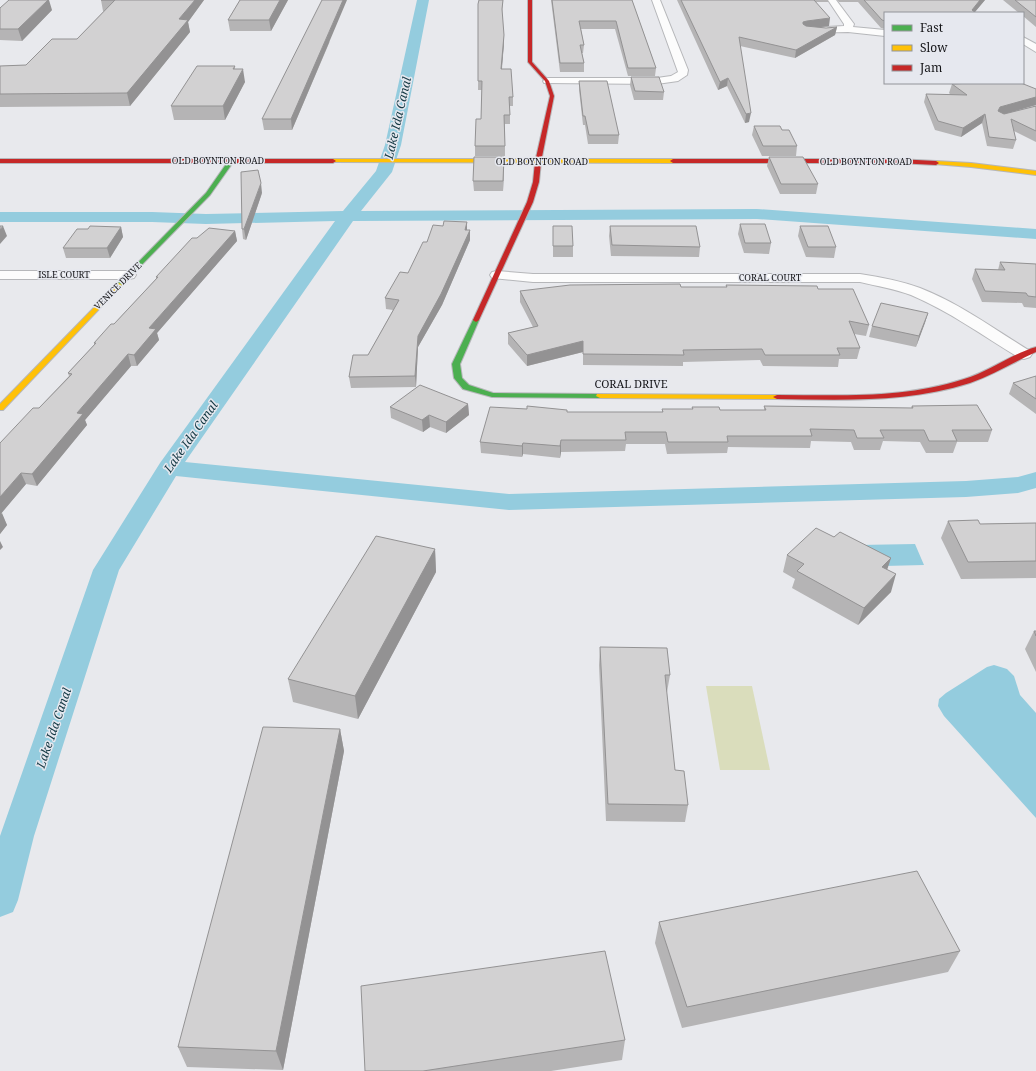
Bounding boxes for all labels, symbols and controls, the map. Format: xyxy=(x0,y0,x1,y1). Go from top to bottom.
legend xyxy=(884,12,1024,84)
text: Fast xyxy=(920,19,943,36)
text: Slow xyxy=(920,39,948,56)
text: Jam xyxy=(919,59,942,76)
water label: Lake Ida Canal xyxy=(380,75,415,162)
street label: OLD BOYNTON ROAD xyxy=(172,154,265,167)
street label: OLD BOYNTON ROAD xyxy=(496,155,589,168)
street label: OLD BOYNTON ROAD xyxy=(820,155,913,168)
street label: VENICE DRIVE xyxy=(91,259,145,312)
street label: ISLE COURT xyxy=(38,268,90,281)
street label: CORAL COURT xyxy=(739,271,802,284)
street label: CORAL DRIVE xyxy=(594,376,668,391)
water label: Lake Ida Canal xyxy=(159,397,222,477)
water label: Lake Ida Canal xyxy=(32,685,75,771)

